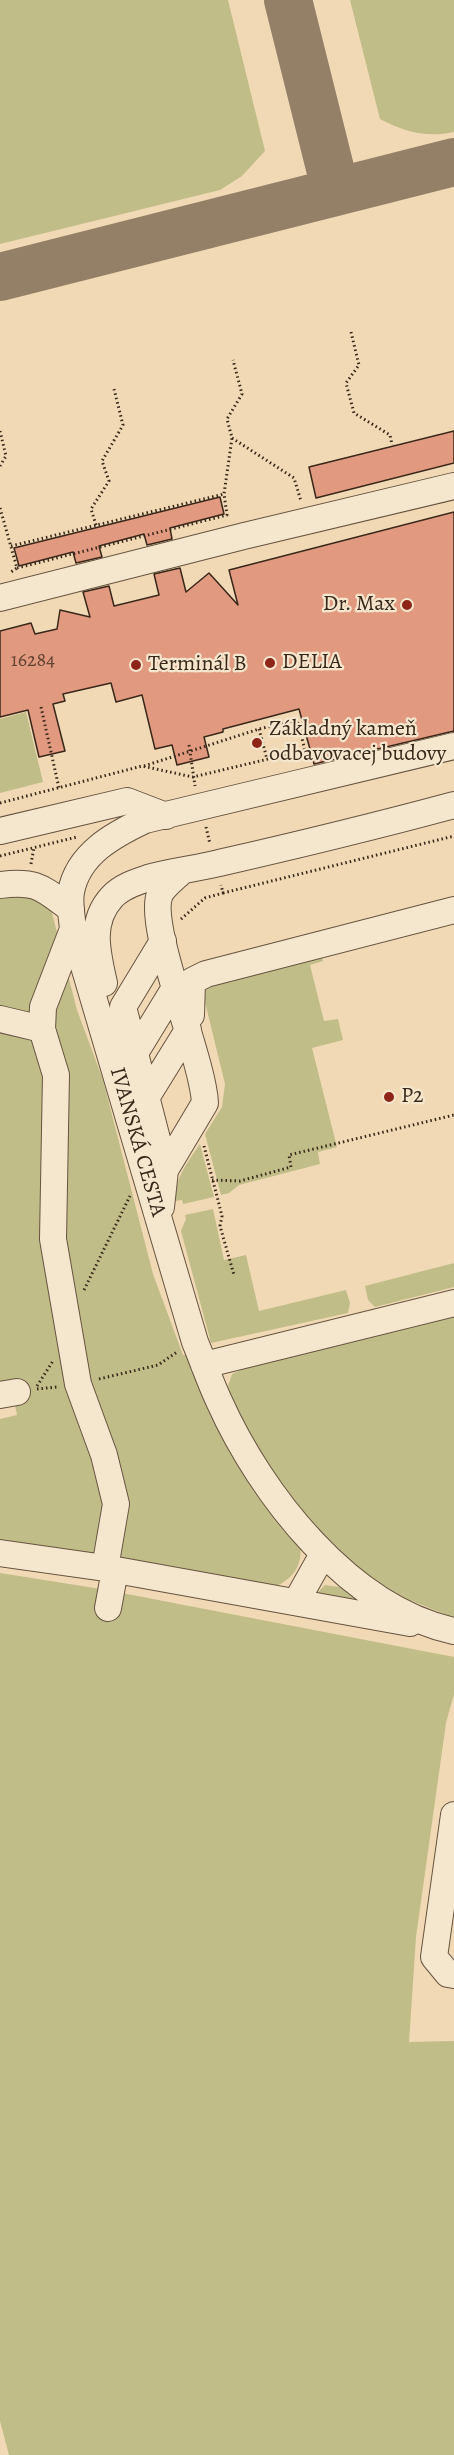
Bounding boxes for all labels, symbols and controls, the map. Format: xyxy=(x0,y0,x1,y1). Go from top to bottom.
place label: Dr. Max xyxy=(323,592,395,618)
marker: Dr. Max xyxy=(400,598,414,612)
house number: 16284 xyxy=(11,649,55,673)
place label: DELIA xyxy=(282,650,342,676)
place label: Terminál B xyxy=(148,652,247,678)
marker: DELIA xyxy=(263,656,277,670)
marker: Terminál B xyxy=(129,658,143,672)
place label: Základný kameň odbavovacej budovy xyxy=(269,717,446,768)
marker: Základný kameň odbavovacej budovy xyxy=(250,736,264,750)
street label: IVANSKÁ CESTA xyxy=(103,1064,171,1220)
place label: P2 xyxy=(401,1084,424,1110)
marker: P2 xyxy=(382,1090,396,1104)

